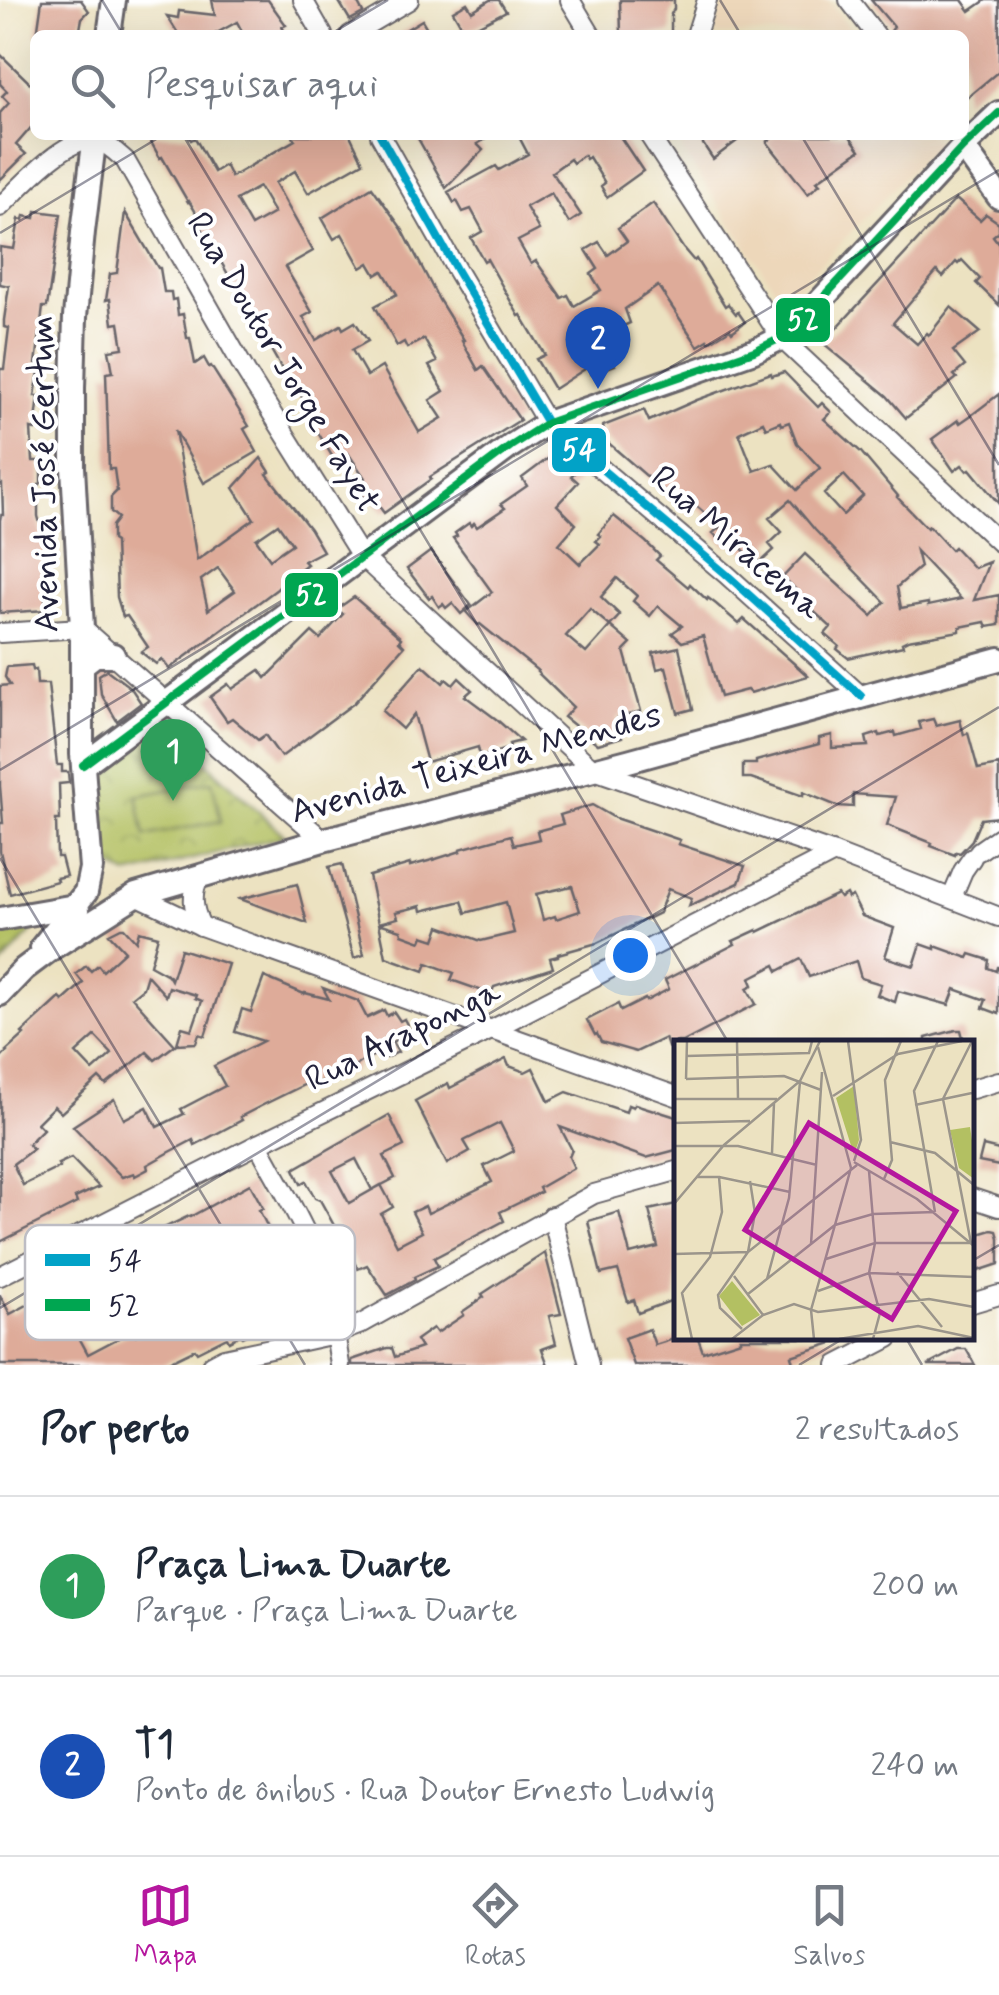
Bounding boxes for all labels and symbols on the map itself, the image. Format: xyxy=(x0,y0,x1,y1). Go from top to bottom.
street label: Rua Doutor Jorge Fayet xyxy=(172,204,391,523)
line badge: 52 xyxy=(774,296,832,344)
text: 52 xyxy=(787,303,819,340)
pin: 2 xyxy=(566,306,630,389)
street label: Avenida José Gertum xyxy=(19,315,71,633)
line badge: 54 xyxy=(550,426,608,474)
text: 54 xyxy=(562,433,596,470)
street label: Rua Miracema xyxy=(640,456,832,631)
line badge: 52 xyxy=(283,571,340,619)
text: 52 xyxy=(295,578,327,615)
street label: Avenida Teixeira Mendes xyxy=(286,692,666,836)
pin: 1 xyxy=(140,718,206,801)
your location xyxy=(605,930,656,981)
street label: Rua Araponga xyxy=(298,969,509,1103)
inset map xyxy=(674,1040,974,1340)
legend xyxy=(25,1225,355,1340)
text: 54 xyxy=(108,1244,142,1281)
text: 52 xyxy=(108,1289,140,1326)

